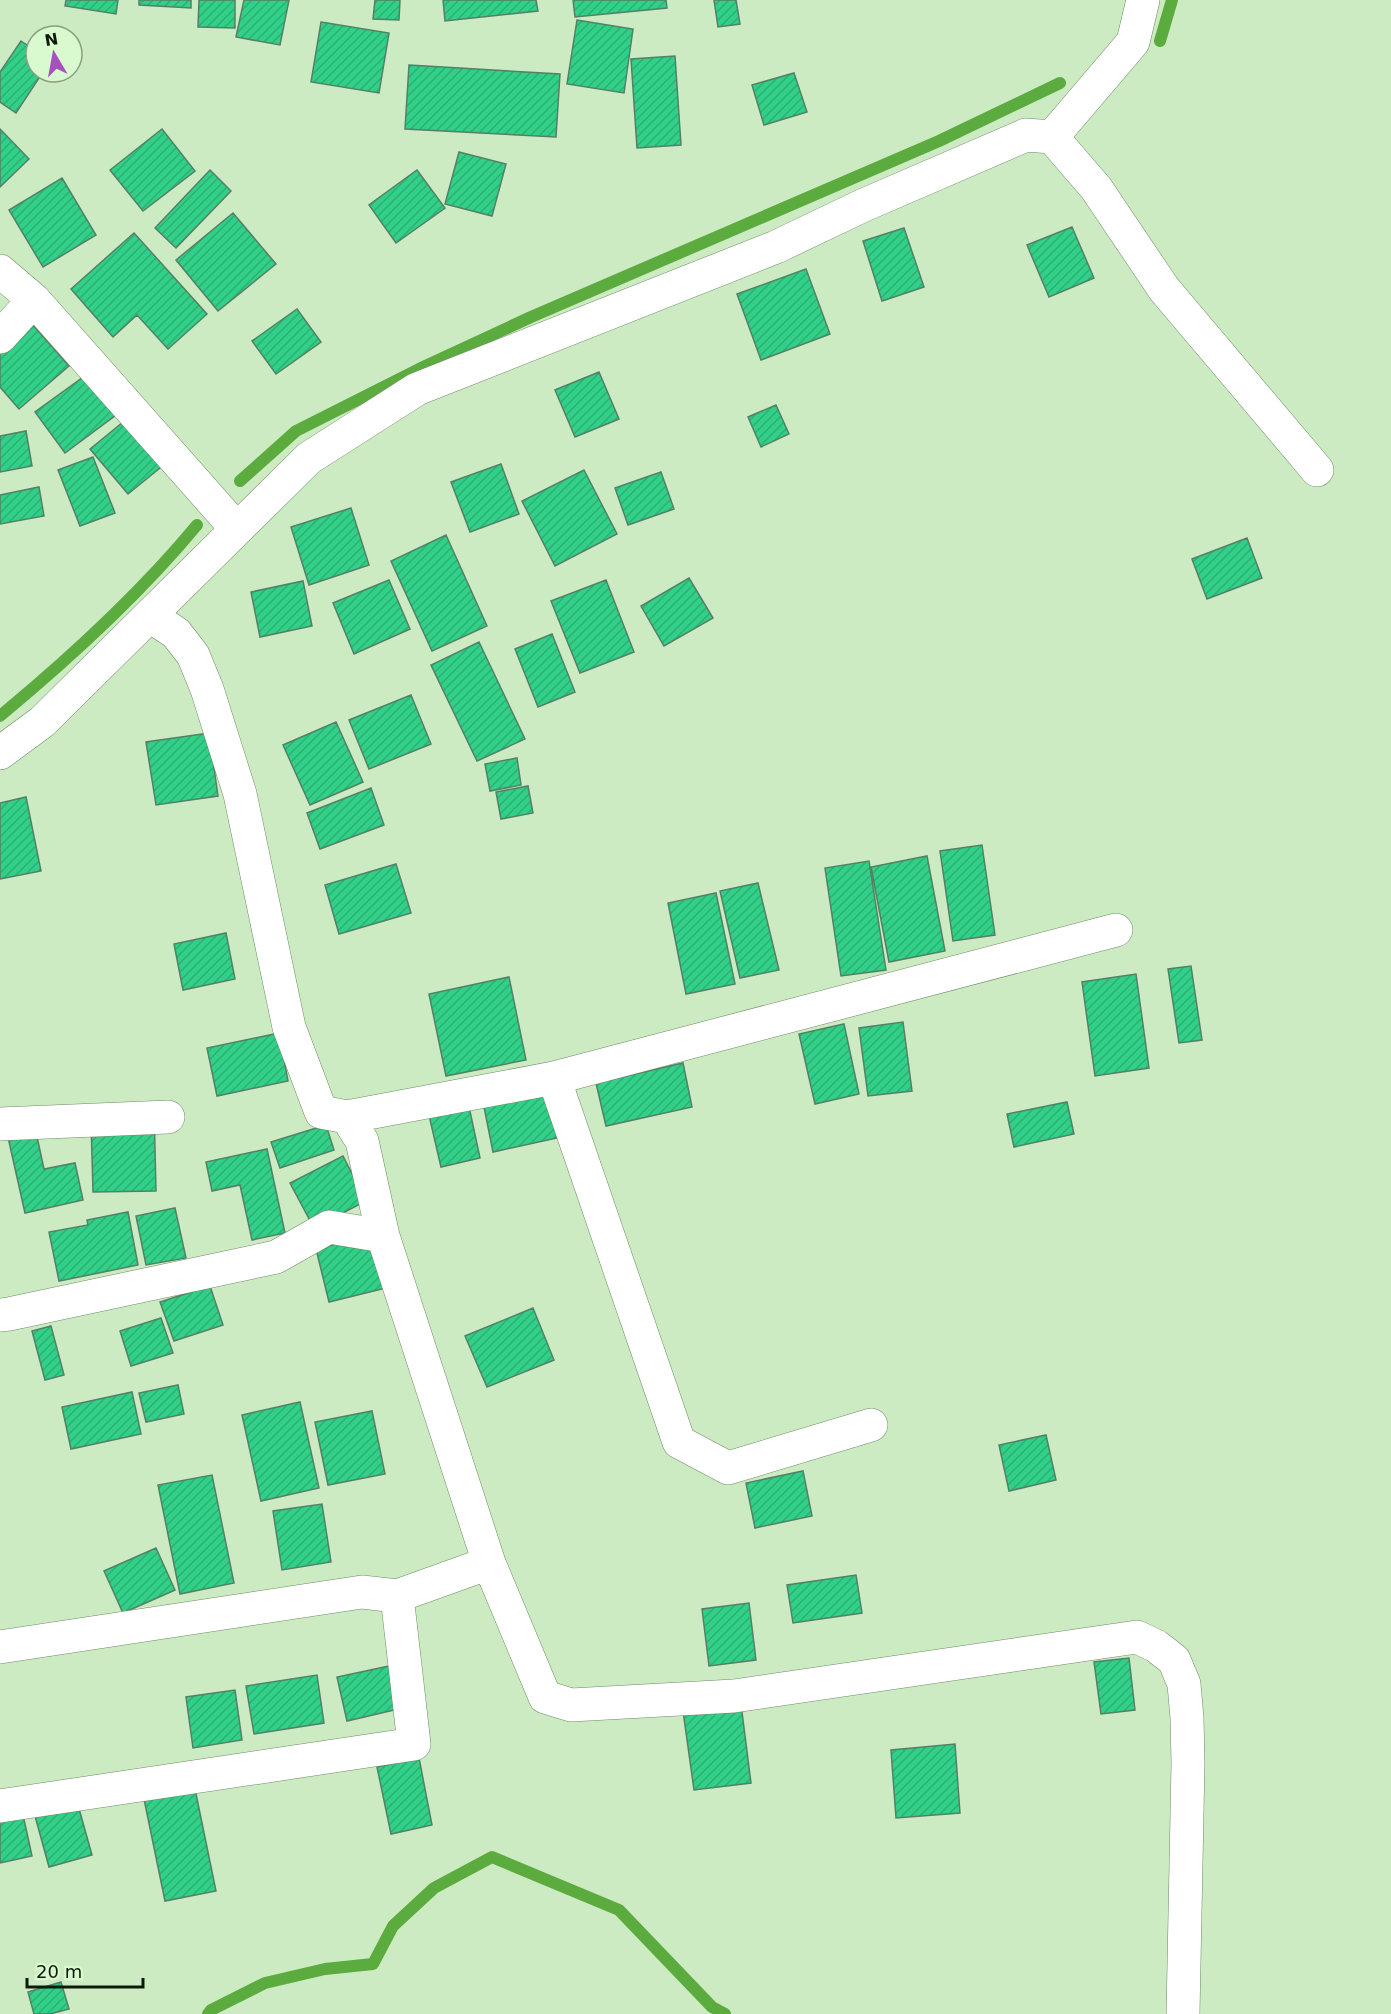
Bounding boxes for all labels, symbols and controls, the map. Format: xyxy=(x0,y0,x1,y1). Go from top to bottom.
north arrow xyxy=(24,24,84,84)
text: N xyxy=(43,29,60,50)
scale bar xyxy=(27,1951,142,1989)
text: 20 m xyxy=(36,1961,82,1982)

